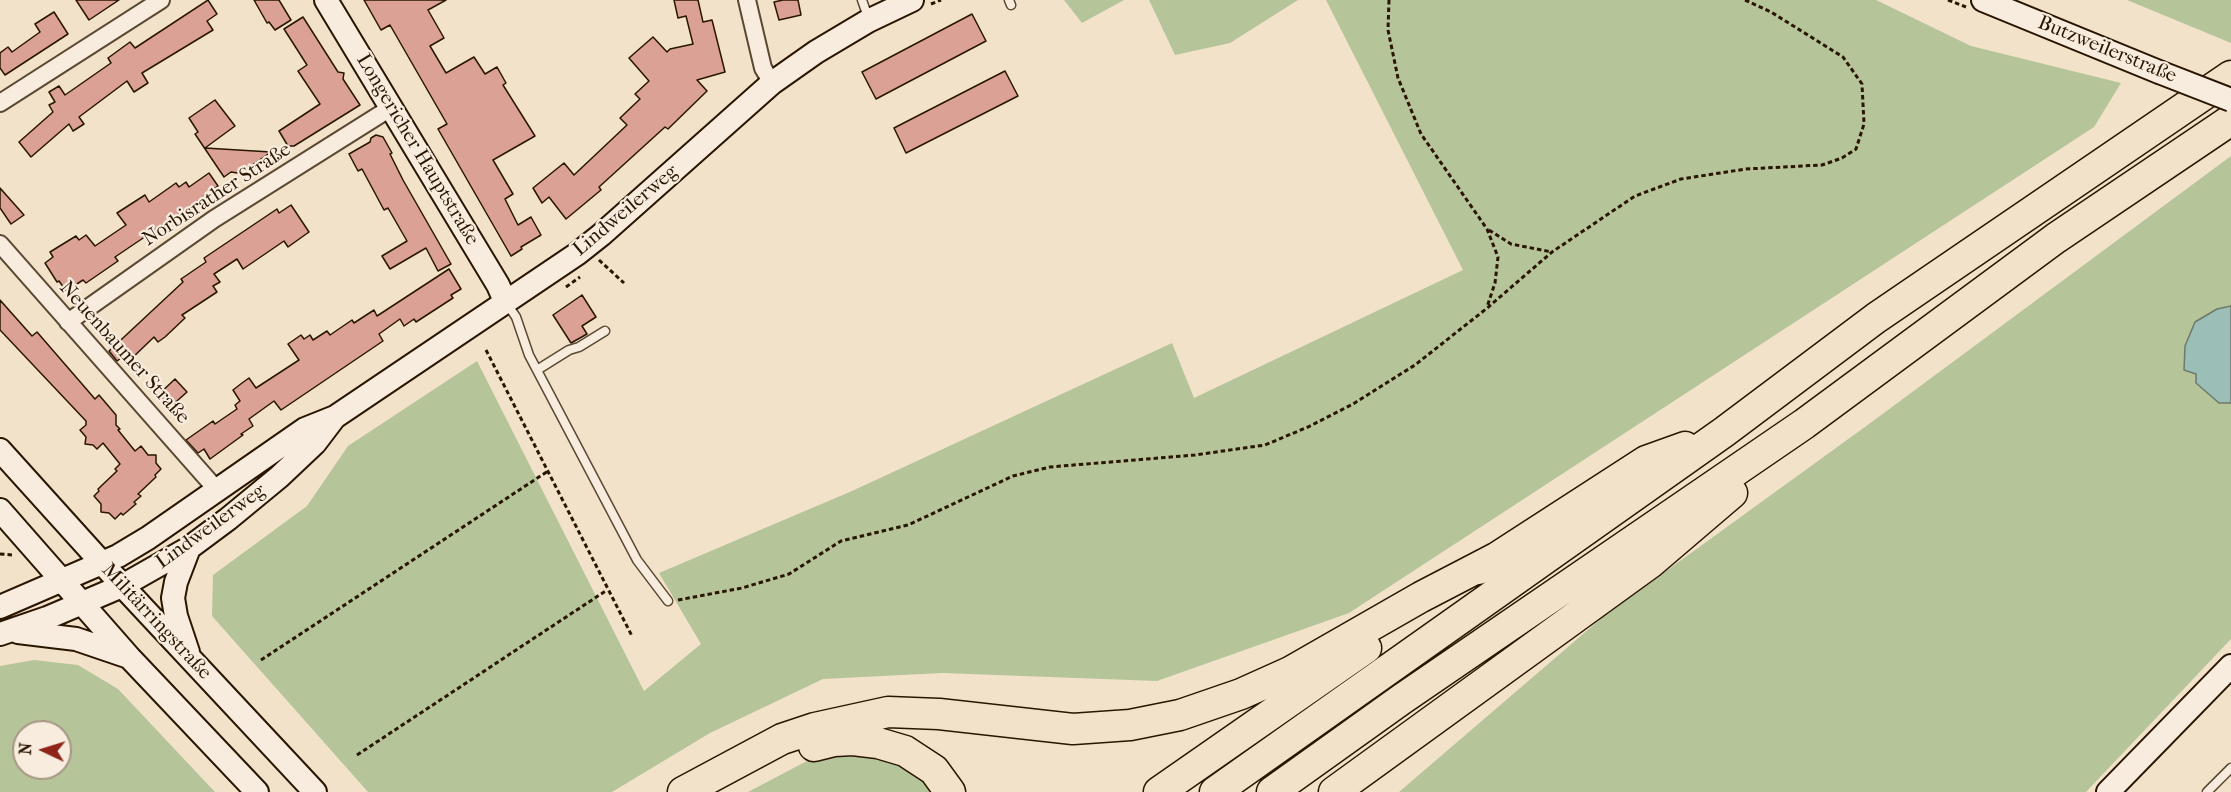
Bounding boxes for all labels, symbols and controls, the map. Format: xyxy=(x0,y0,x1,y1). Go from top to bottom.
street label: Butzweilerstraße xyxy=(2034,11,2180,89)
street label: Longericher Hauptstraße xyxy=(350,50,484,250)
street label: Norbisrather Straße xyxy=(138,138,296,252)
street label: Lindweilerweg xyxy=(569,160,683,262)
street label: Neuenbaumer Straße xyxy=(54,277,194,429)
street label: Lindweilerweg xyxy=(152,479,270,575)
street label: Militärringstraße xyxy=(96,559,216,685)
north arrow xyxy=(12,720,72,780)
text: N xyxy=(16,742,35,756)

